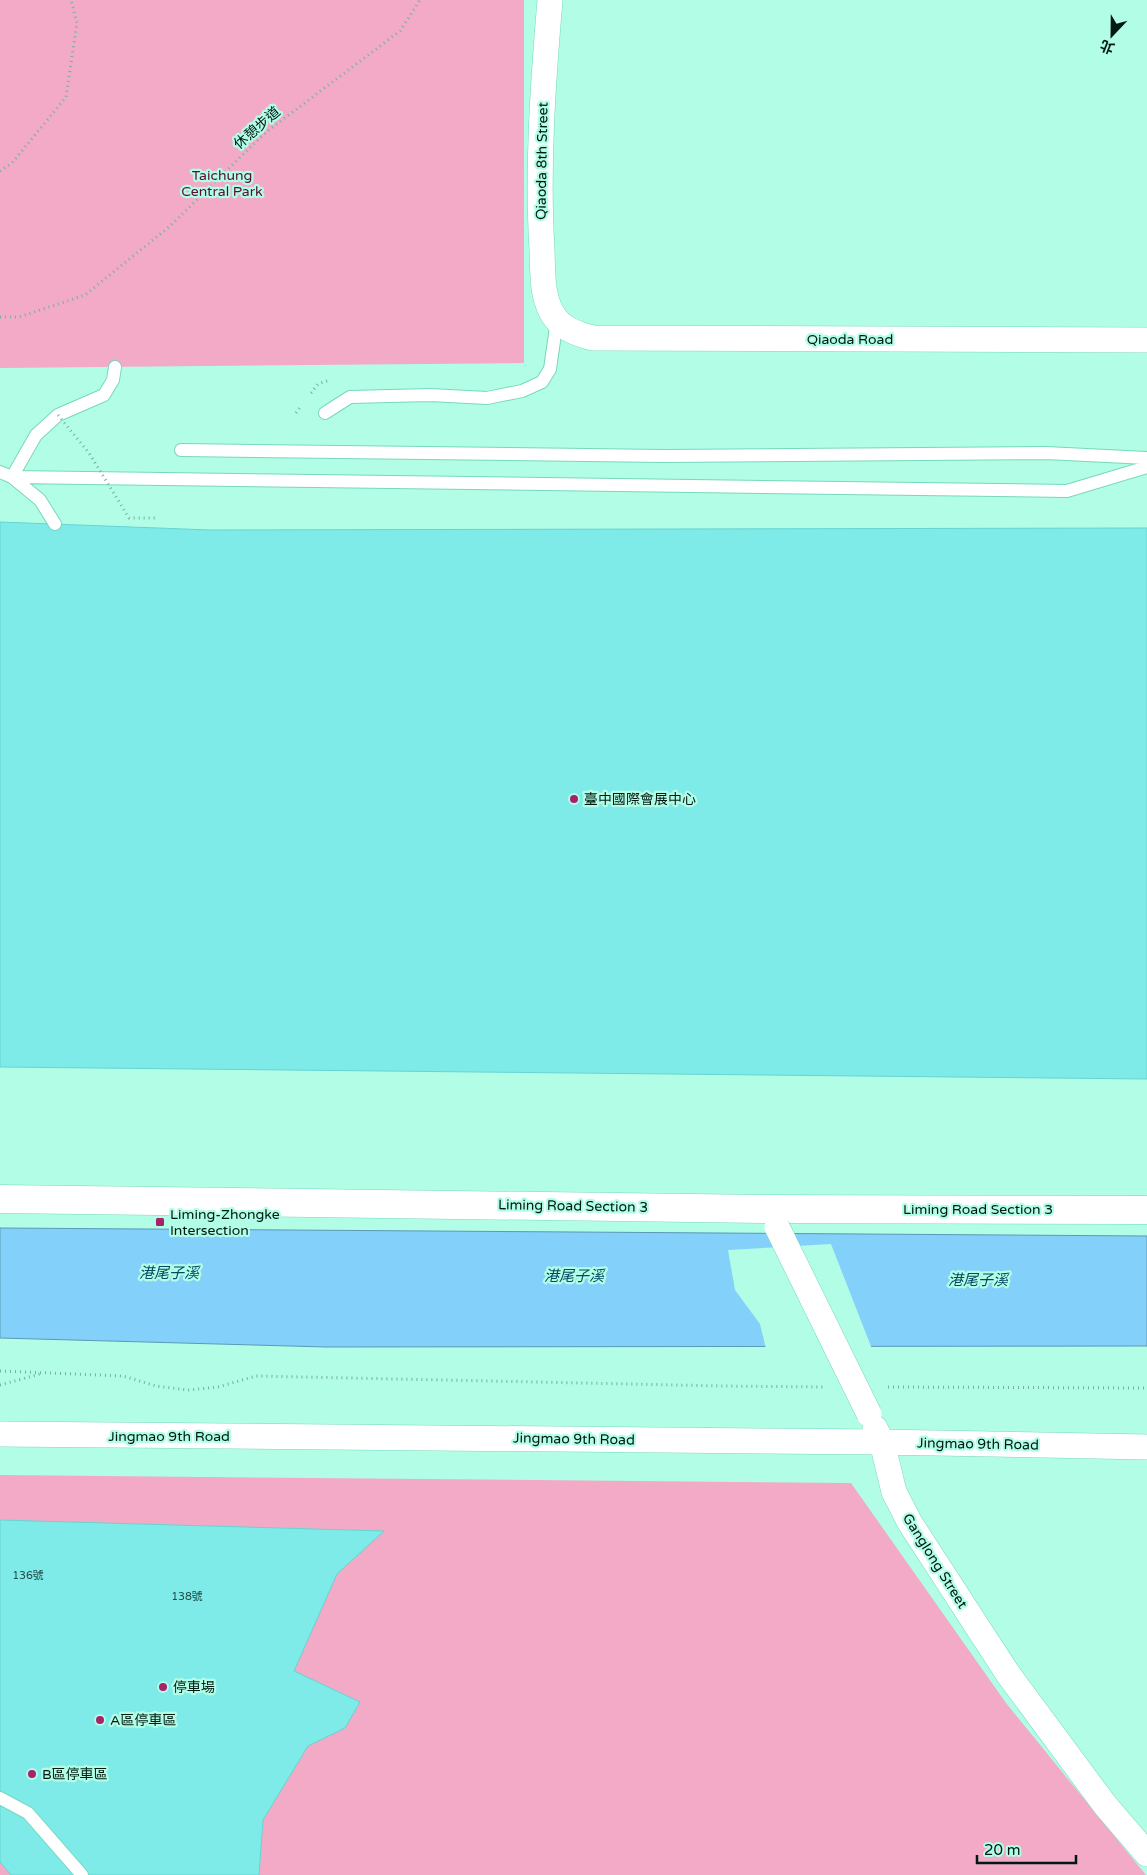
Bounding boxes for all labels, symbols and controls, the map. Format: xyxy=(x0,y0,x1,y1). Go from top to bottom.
north arrow xyxy=(1087,10,1137,60)
text: 北 xyxy=(1098,36,1117,57)
street label: Qiaoda 8th Street xyxy=(532,101,552,220)
street label: 休憩步道 xyxy=(230,103,284,153)
park label: Taichung Central Park xyxy=(181,167,263,200)
street label: Qiaoda Road xyxy=(807,331,893,348)
place label: 臺中國際會展中心 xyxy=(584,791,696,808)
marker: 臺中國際會展中心 xyxy=(568,793,580,805)
street label: Liming Road Section 3 xyxy=(498,1196,648,1216)
street label: Liming Road Section 3 xyxy=(903,1201,1053,1218)
place label: Liming-Zhongke Intersection xyxy=(170,1206,280,1239)
marker: Liming-Zhongke Intersection xyxy=(154,1216,166,1228)
water label: 港尾子溪 xyxy=(139,1264,201,1282)
water label: 港尾子溪 xyxy=(544,1267,606,1285)
water label: 港尾子溪 xyxy=(948,1271,1010,1289)
street label: Jingmao 9th Road xyxy=(108,1428,230,1445)
street label: Jingmao 9th Road xyxy=(513,1429,635,1449)
street label: Jingmao 9th Road xyxy=(917,1434,1039,1454)
street label: Ganglong Street xyxy=(899,1510,971,1612)
house number: 136號 xyxy=(12,1569,44,1582)
house number: 138號 xyxy=(171,1590,203,1603)
place label: 停車場 xyxy=(173,1679,215,1696)
marker: 停車場 xyxy=(157,1681,169,1693)
place label: A區停車區 xyxy=(110,1712,176,1729)
marker: A區停車區 xyxy=(94,1714,106,1726)
place label: B區停車區 xyxy=(42,1766,108,1783)
marker: B區停車區 xyxy=(26,1768,38,1780)
scale bar xyxy=(977,1832,1076,1864)
text: 20 m xyxy=(984,1841,1021,1859)

